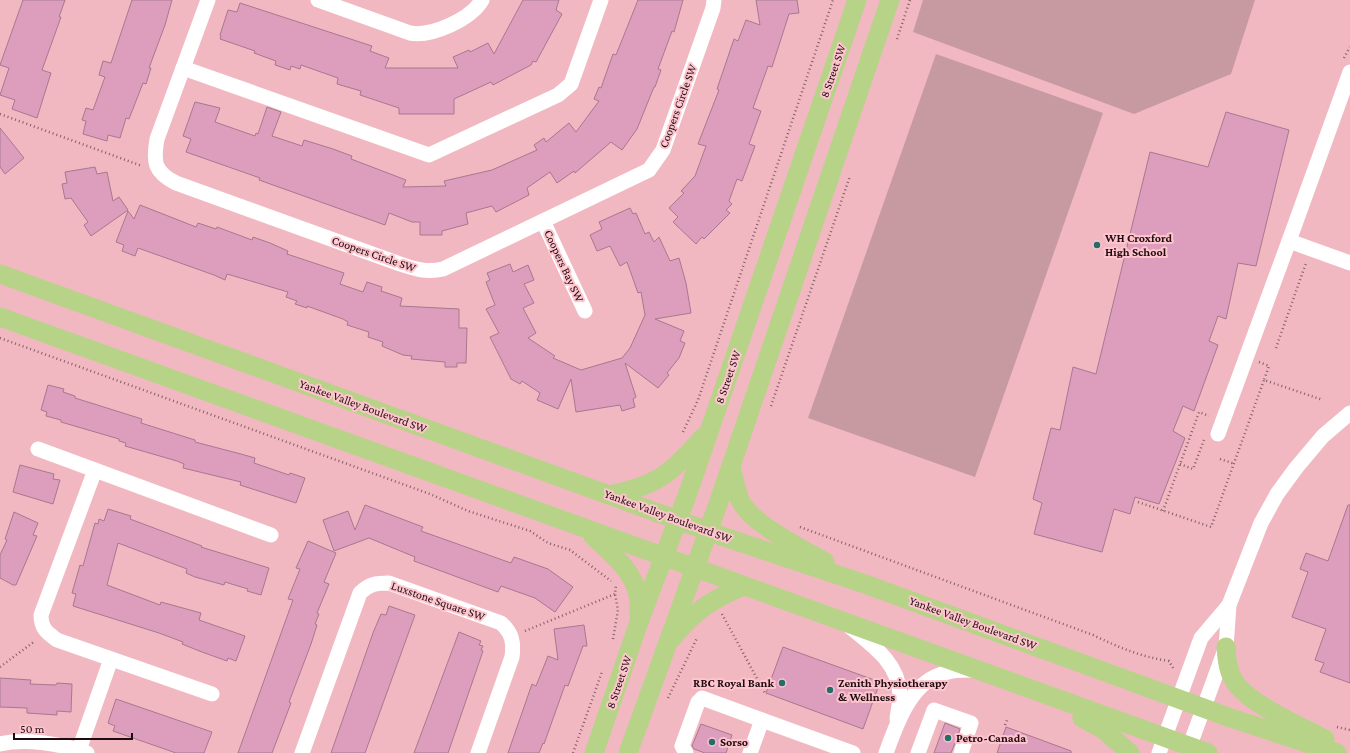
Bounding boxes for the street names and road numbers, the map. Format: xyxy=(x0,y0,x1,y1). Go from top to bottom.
street label: 8 Street SW xyxy=(817,42,849,100)
street label: Coopers Circle SW xyxy=(656,62,700,150)
street label: Coopers Bay SW xyxy=(541,228,587,304)
street label: Coopers Circle SW xyxy=(330,233,418,275)
street label: 8 Street SW xyxy=(712,348,744,406)
street label: Yankee Valley Boulevard SW xyxy=(297,376,429,436)
street label: Yankee Valley Boulevard SW xyxy=(602,486,734,546)
street label: Luxstone Square SW xyxy=(389,578,487,624)
street label: Yankee Valley Boulevard SW xyxy=(907,593,1039,653)
street label: 8 Street SW xyxy=(603,653,635,711)

